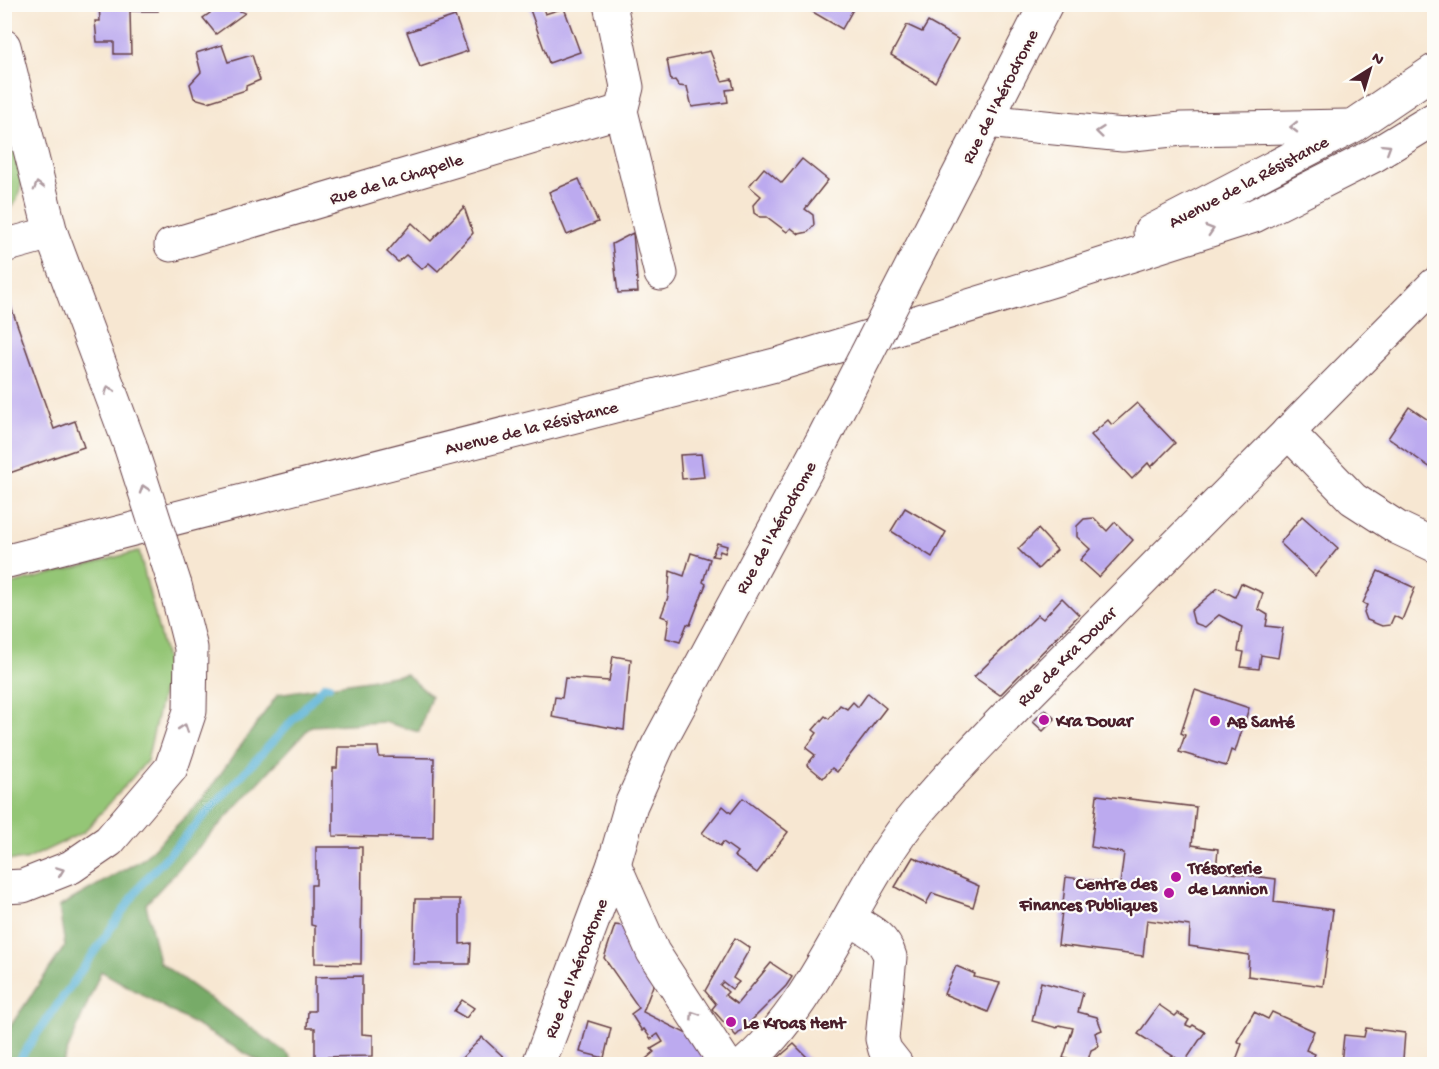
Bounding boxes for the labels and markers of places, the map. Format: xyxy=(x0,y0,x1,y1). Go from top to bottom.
place label: Kra Douar xyxy=(1055,712,1135,733)
marker: Kra Douar xyxy=(1037,713,1051,727)
place label: AB Santé xyxy=(1226,713,1295,734)
marker: AB Santé xyxy=(1208,714,1222,728)
place label: Trésorerie de Lannion xyxy=(1186,859,1268,901)
marker: Trésorerie de Lannion xyxy=(1169,870,1183,884)
place label: Centre des Finances Publiques xyxy=(1019,875,1158,917)
marker: Centre des Finances Publiques xyxy=(1162,886,1176,900)
place label: Le Kroas Hent xyxy=(743,1014,847,1035)
marker: Le Kroas Hent xyxy=(724,1015,738,1029)

